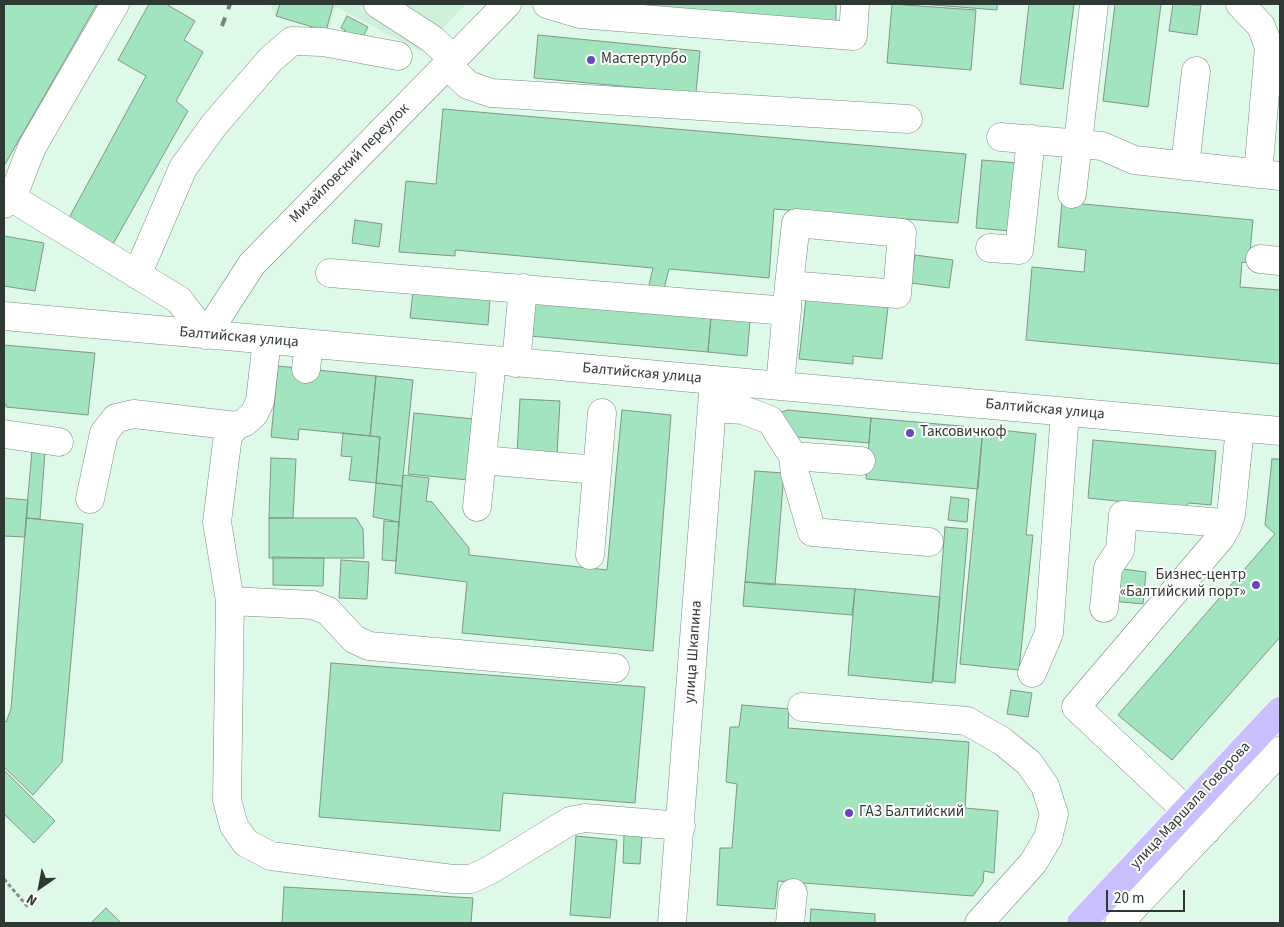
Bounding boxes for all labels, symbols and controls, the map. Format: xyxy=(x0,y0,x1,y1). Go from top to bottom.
place label: Мастертурбо xyxy=(601,51,687,69)
marker: Мастертурбо xyxy=(585,54,597,66)
street label: Михайловский переулок xyxy=(286,100,414,228)
street label: Балтийская улица xyxy=(179,324,299,352)
street label: Балтийская улица xyxy=(582,360,702,388)
street label: Балтийская улица xyxy=(985,396,1105,424)
place label: Таксовичкоф xyxy=(920,424,1006,442)
marker: Таксовичкоф xyxy=(904,427,916,439)
place label: Бизнес-центр «Балтийский порт» xyxy=(1120,567,1246,602)
marker: Бизнес-центр «Балтийский порт» xyxy=(1250,579,1262,591)
street label: улица Шкапина xyxy=(681,600,707,704)
street label: улица Маршала Говорова xyxy=(1127,738,1255,874)
place label: ГАЗ Балтийский xyxy=(859,804,964,822)
marker: ГАЗ Балтийский xyxy=(843,807,855,819)
north arrow xyxy=(15,862,65,912)
scale bar xyxy=(1109,880,1188,912)
text: 20 m xyxy=(1114,888,1144,909)
text: N xyxy=(22,889,41,911)

